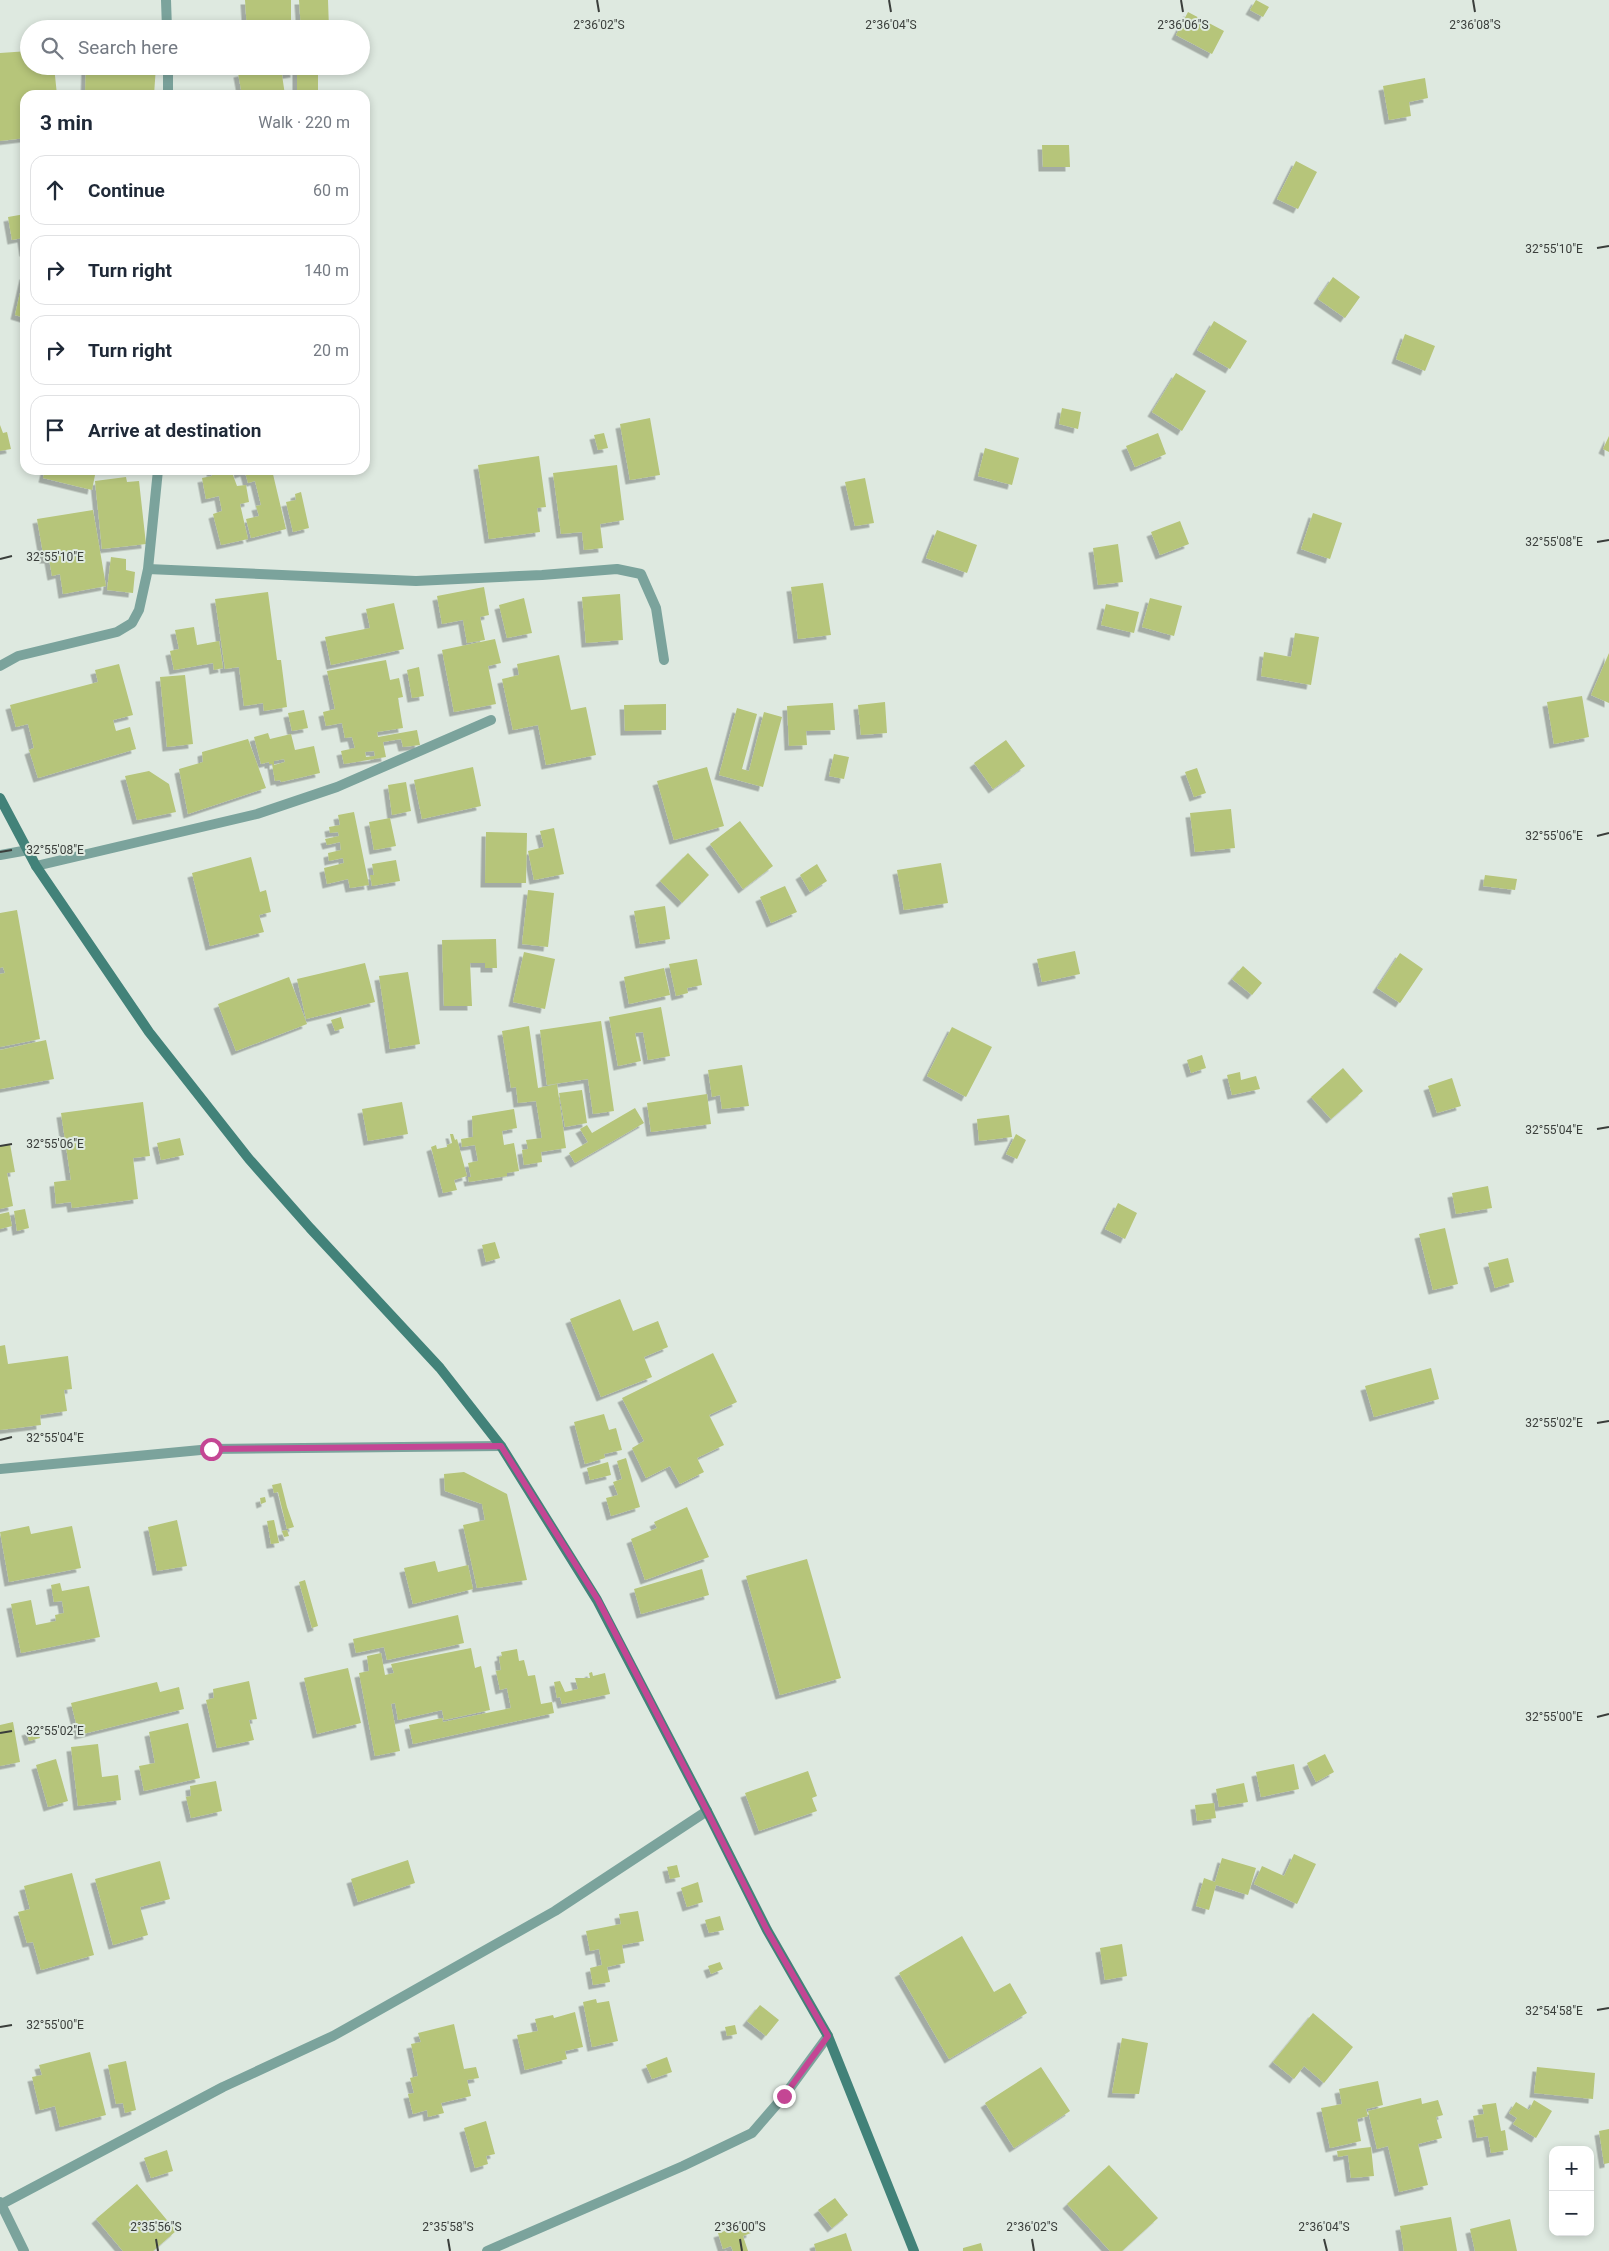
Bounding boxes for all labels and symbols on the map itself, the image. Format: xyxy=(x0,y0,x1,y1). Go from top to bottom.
text: 2°36'02"S xyxy=(573,18,625,32)
text: 2°36'04"S xyxy=(865,18,917,32)
text: 2°36'06"S xyxy=(1157,18,1209,32)
text: 2°36'08"S xyxy=(1449,18,1501,32)
text: 32°55'10"E xyxy=(1525,242,1583,256)
text: 32°55'08"E xyxy=(1525,535,1583,549)
text: 32°55'10"E xyxy=(26,550,84,564)
text: 32°55'06"E xyxy=(1525,829,1583,843)
text: 32°55'08"E xyxy=(26,843,84,857)
text: 32°55'04"E xyxy=(1525,1123,1583,1137)
text: 32°55'06"E xyxy=(26,1137,84,1151)
text: 32°55'02"E xyxy=(1525,1416,1583,1430)
text: 32°55'04"E xyxy=(26,1431,84,1445)
route start xyxy=(200,1438,223,1461)
text: 32°55'00"E xyxy=(1525,1710,1583,1724)
text: 32°55'02"E xyxy=(26,1724,84,1738)
text: 32°54'58"E xyxy=(1525,2004,1583,2018)
text: 32°55'00"E xyxy=(26,2018,84,2032)
route end xyxy=(773,2085,796,2108)
text: 2°35'56"S xyxy=(130,2220,182,2234)
text: 2°35'58"S xyxy=(422,2220,474,2234)
text: 2°36'00"S xyxy=(714,2220,766,2234)
text: 2°36'02"S xyxy=(1006,2220,1058,2234)
text: 2°36'04"S xyxy=(1298,2220,1350,2234)

